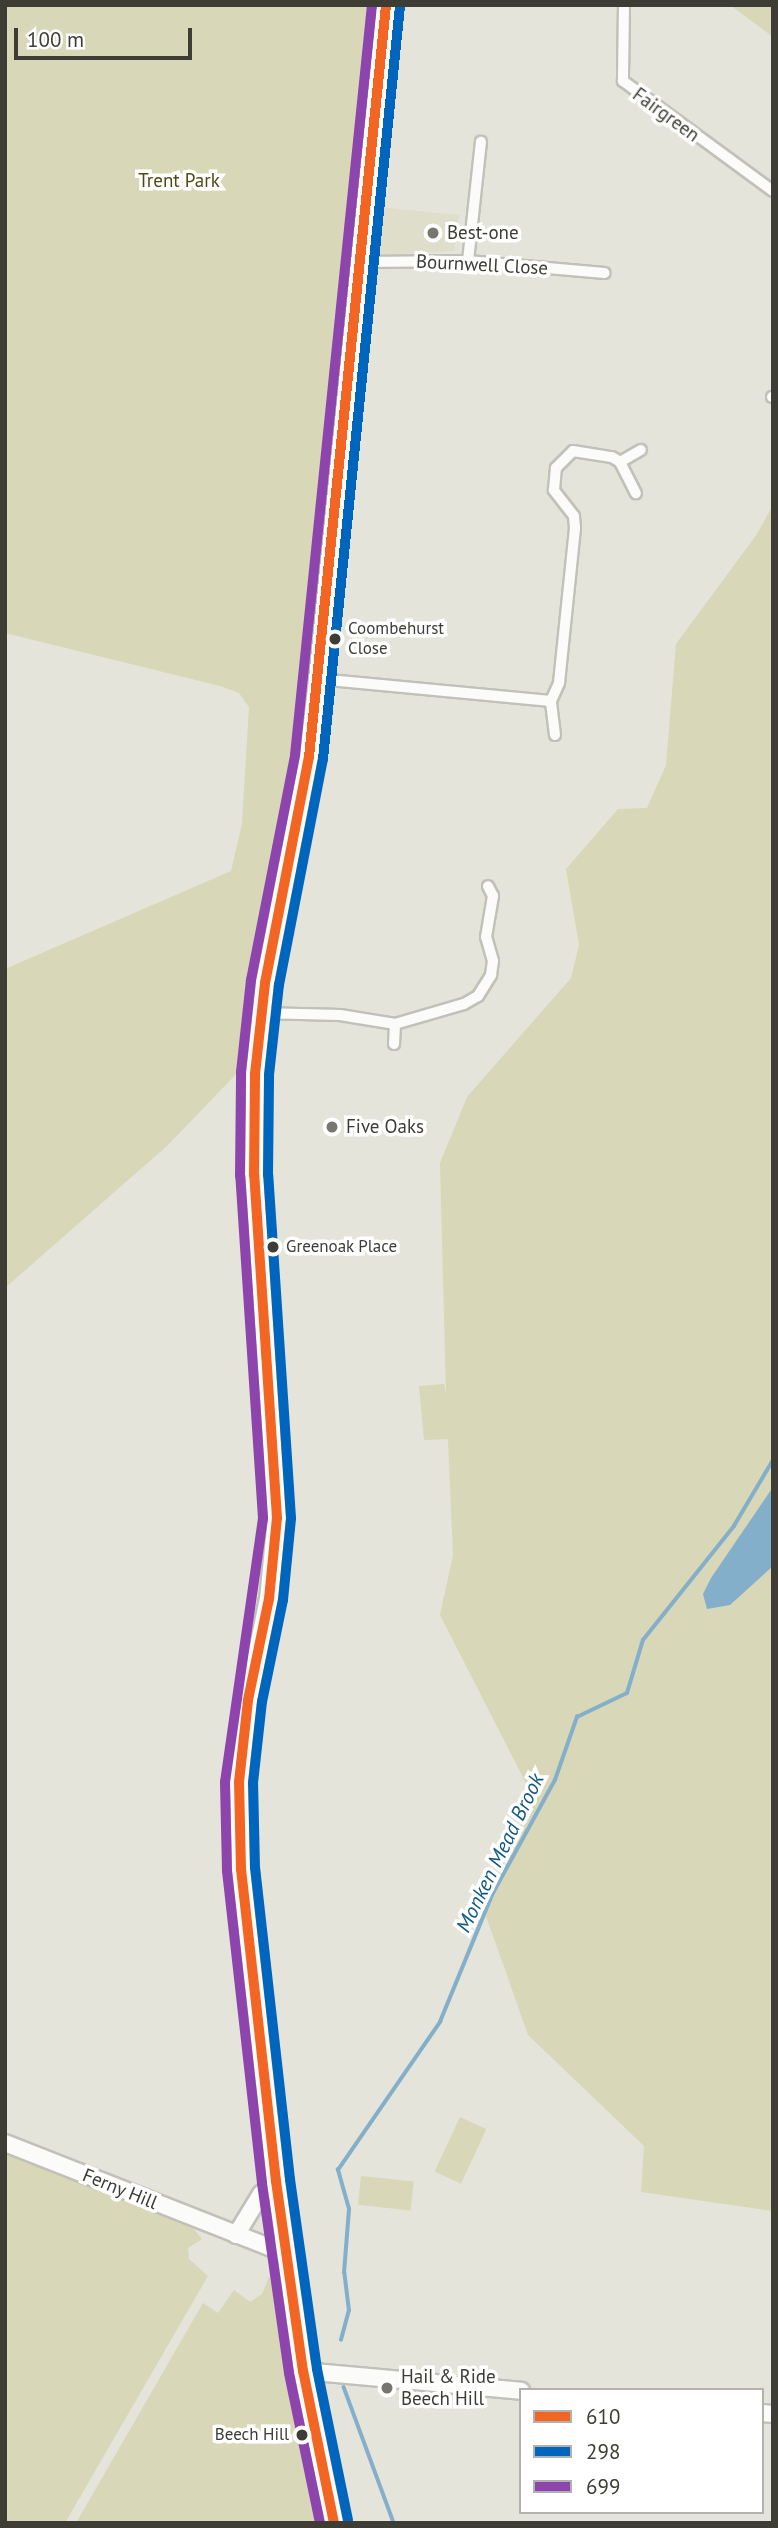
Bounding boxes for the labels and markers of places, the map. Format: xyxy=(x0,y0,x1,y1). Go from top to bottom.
place label: Best-one xyxy=(447,222,519,244)
marker: Best-one xyxy=(425,225,441,241)
place label: Coombehurst Close xyxy=(348,619,444,659)
marker: Coombehurst Close xyxy=(328,632,342,646)
place label: Five Oaks xyxy=(346,1116,424,1138)
marker: Five Oaks xyxy=(324,1119,340,1135)
place label: Greenoak Place xyxy=(286,1237,398,1257)
marker: Greenoak Place xyxy=(266,1240,280,1254)
place label: Hail & Ride Beech Hill xyxy=(401,2366,496,2410)
marker: Hail & Ride Beech Hill xyxy=(379,2380,395,2396)
place label: Beech Hill xyxy=(215,2425,289,2445)
marker: Beech Hill xyxy=(295,2428,309,2442)

